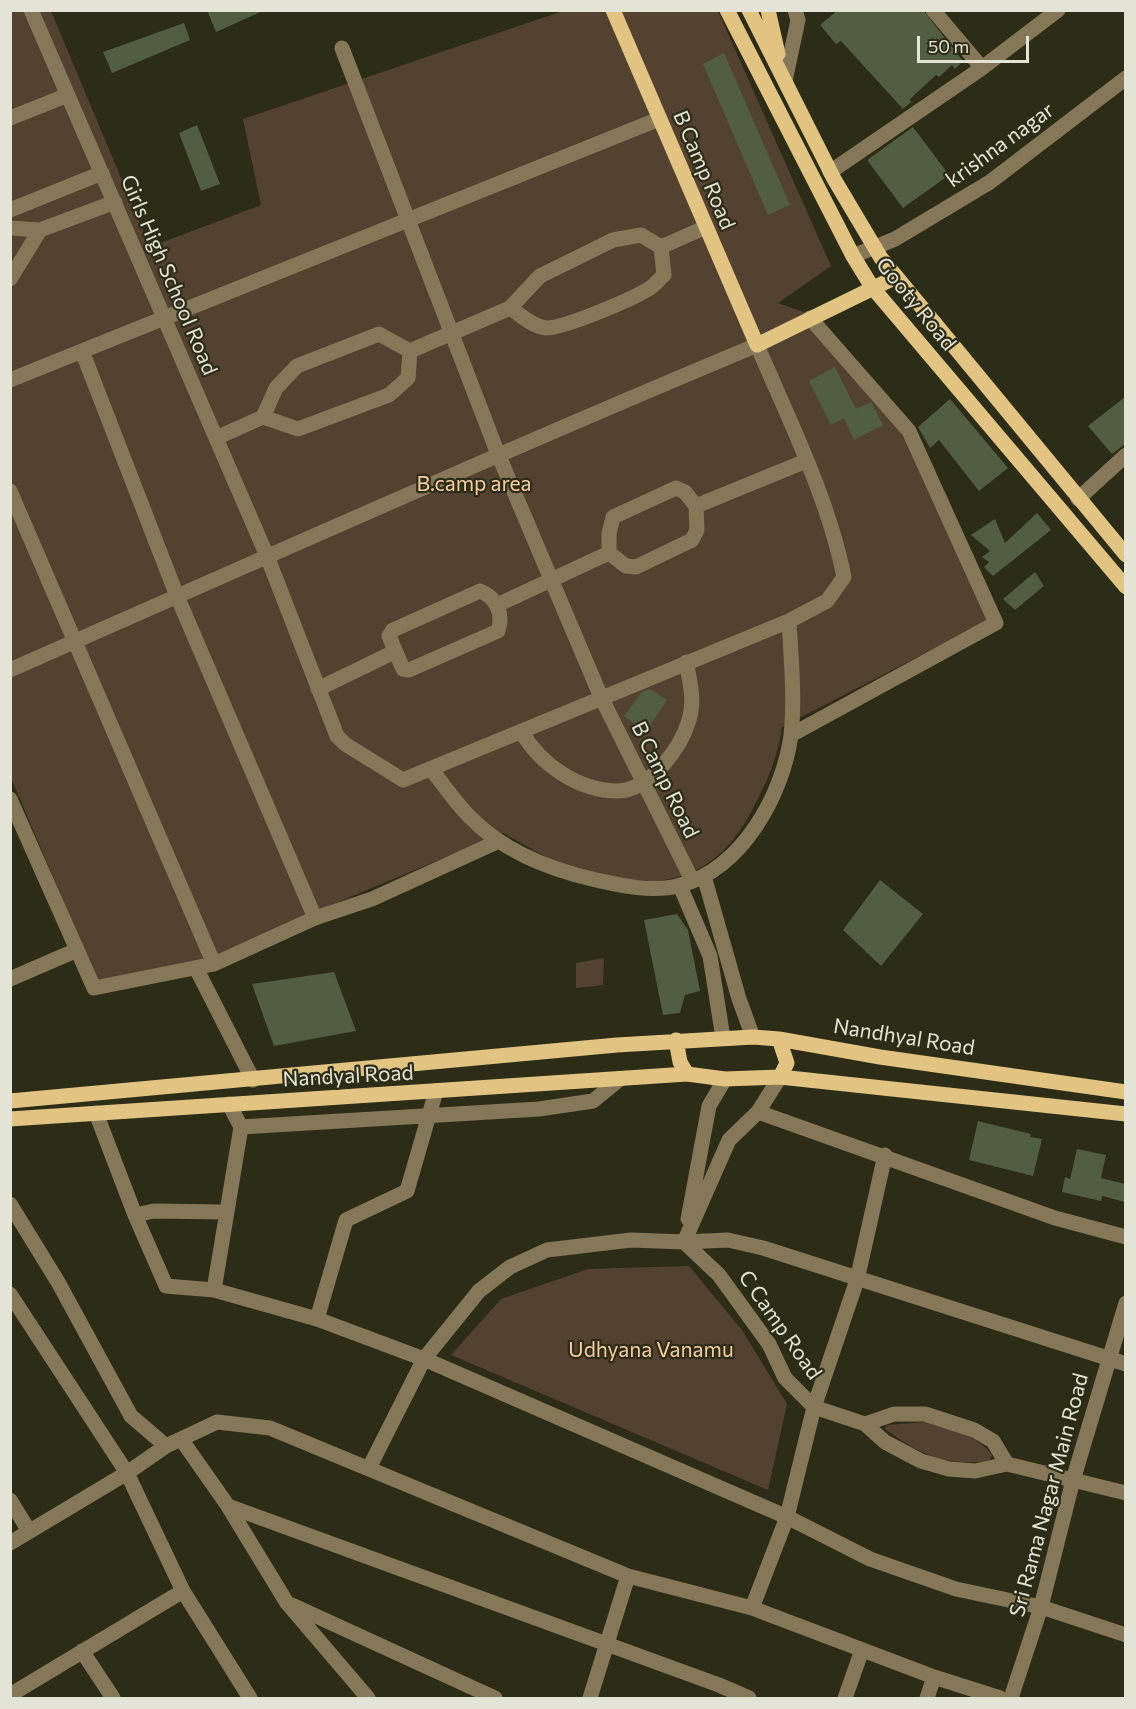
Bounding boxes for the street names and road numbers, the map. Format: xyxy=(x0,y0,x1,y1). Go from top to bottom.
street label: krishna nagar xyxy=(941,97,1059,193)
street label: B Camp Road xyxy=(668,107,740,233)
street label: Girls High School Road xyxy=(115,171,223,379)
street label: Gooty Road xyxy=(871,252,961,356)
street label: B Camp Road xyxy=(626,718,704,842)
street label: Nandhyal Road xyxy=(832,1013,976,1061)
street label: Nandyal Road xyxy=(282,1060,414,1092)
street label: C Camp Road xyxy=(733,1266,827,1384)
street label: Sri Rama Nagar Main Road xyxy=(1004,1370,1094,1620)

